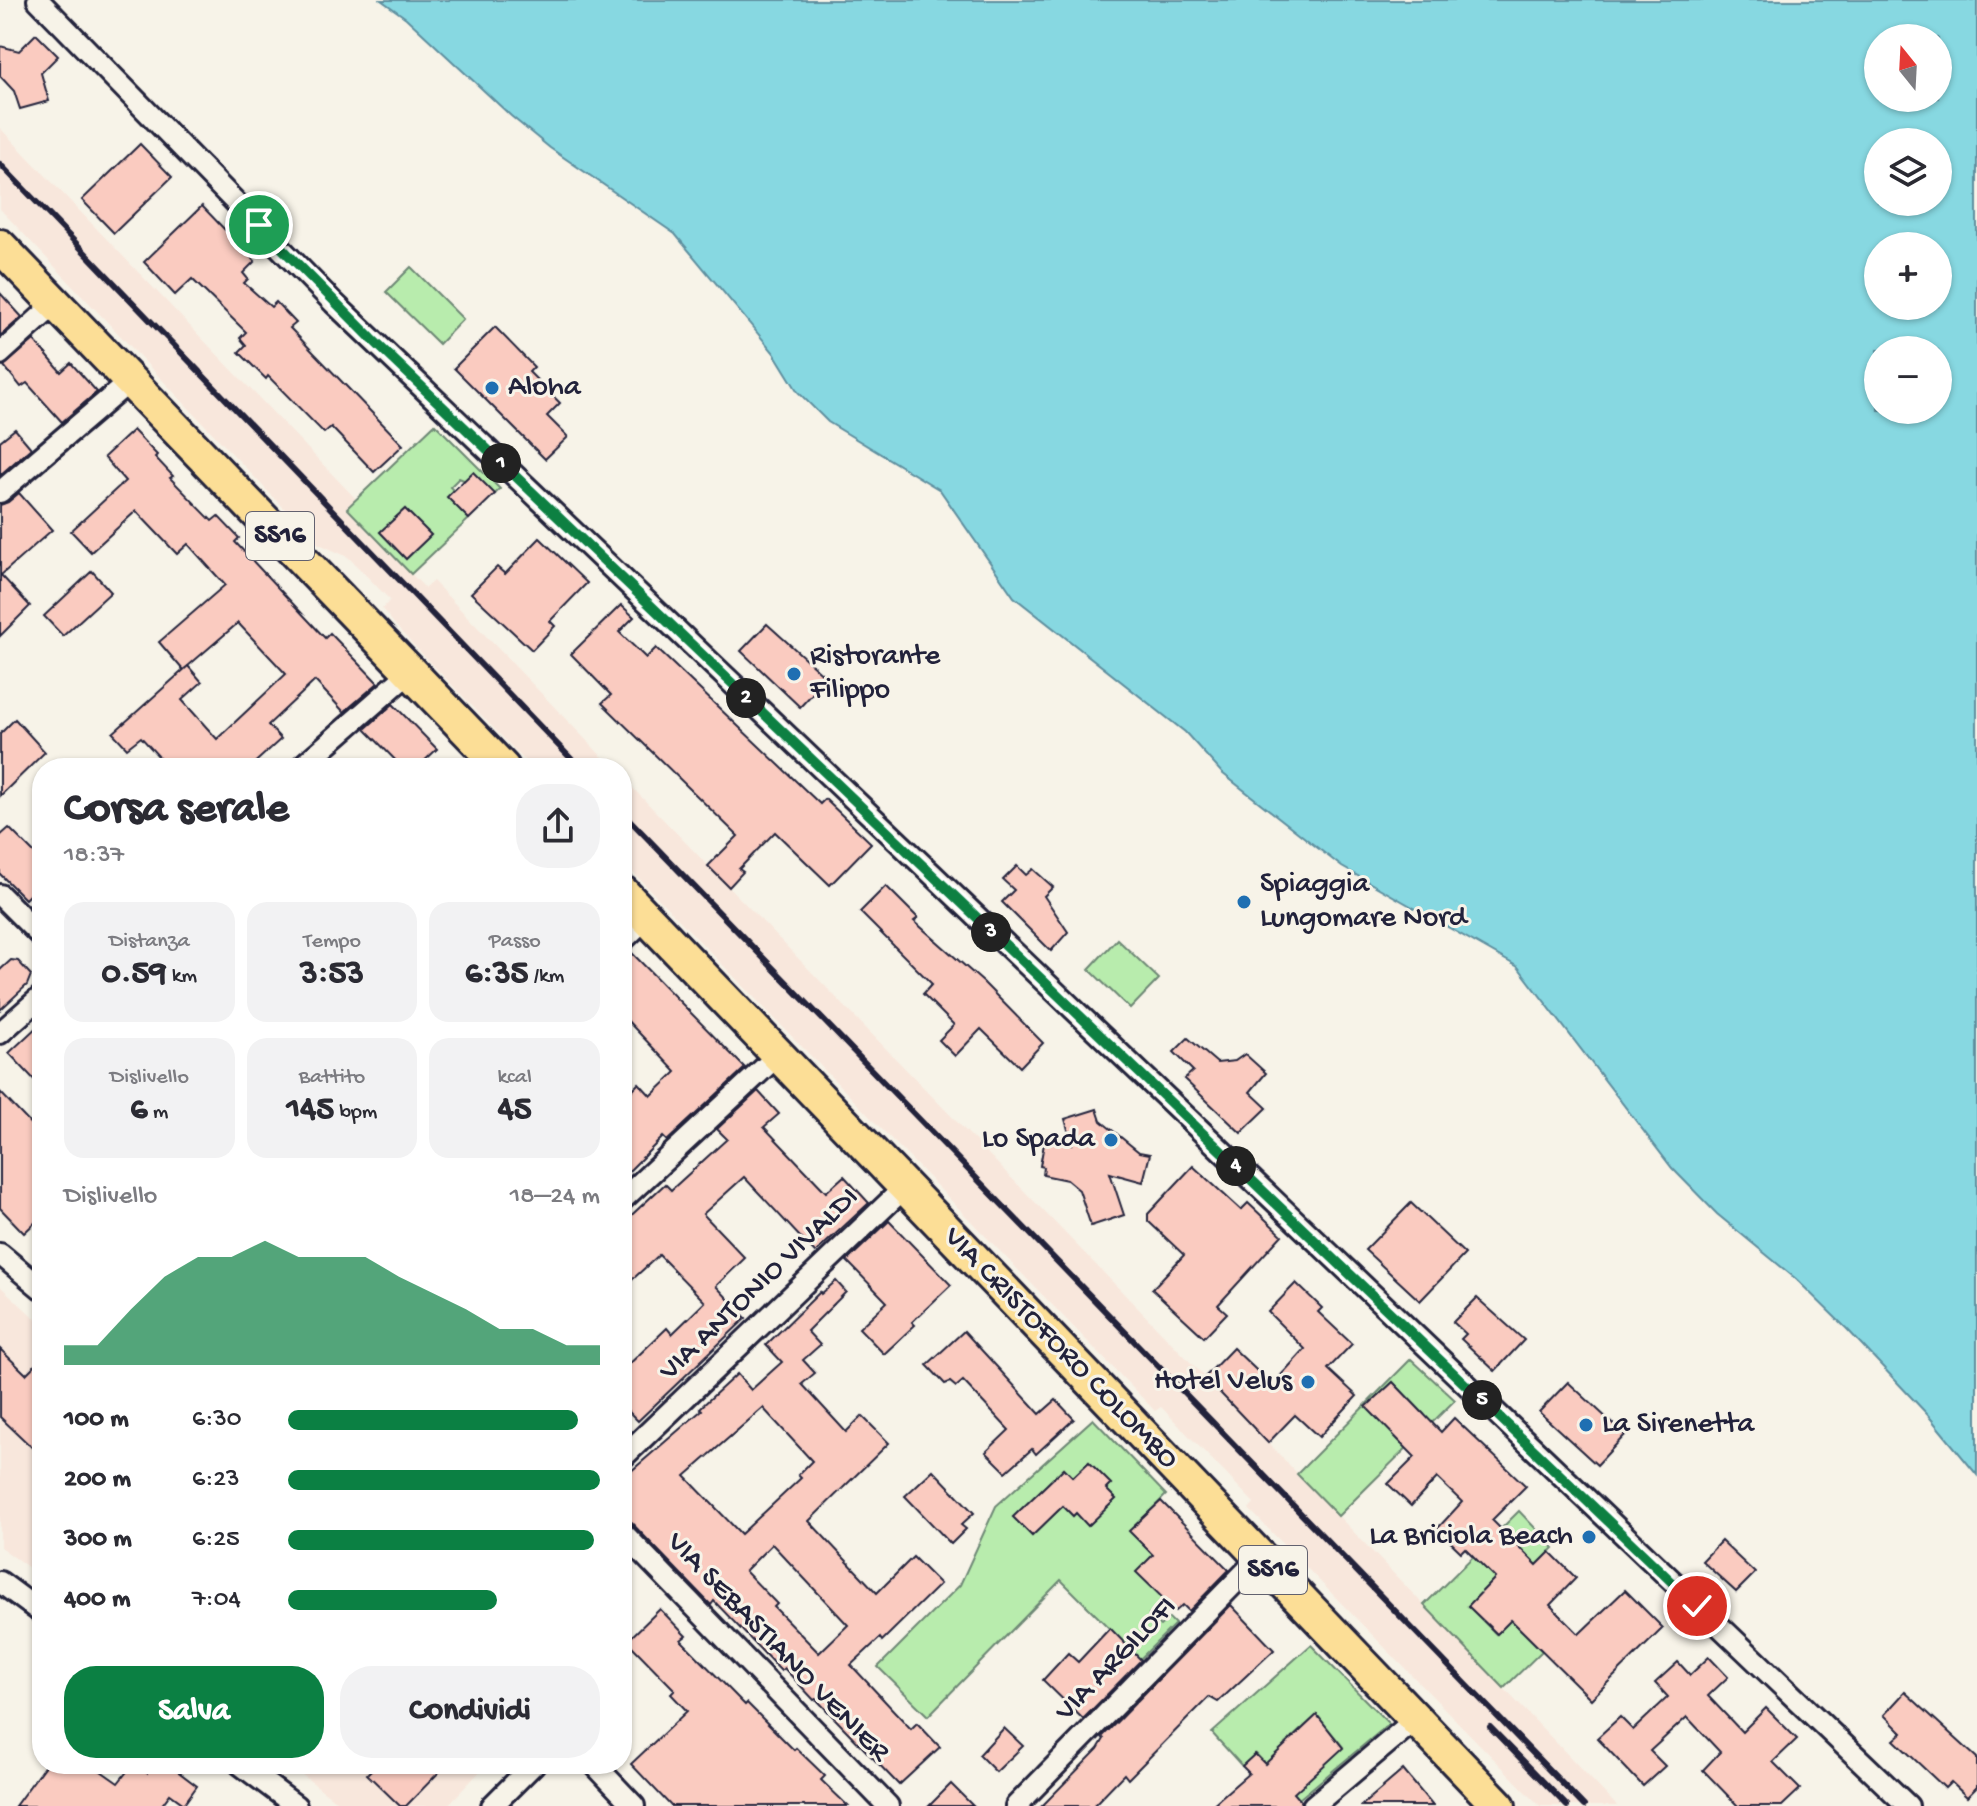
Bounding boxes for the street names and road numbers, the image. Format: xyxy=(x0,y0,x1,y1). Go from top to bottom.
road number: SS16 xyxy=(246,512,314,560)
street label: VIA ANTONIO VIVALDI xyxy=(652,1181,867,1390)
street label: VIA CRISTOFORO COLOMBO xyxy=(934,1220,1185,1477)
street label: VIA SEBASTIANO VENIER xyxy=(657,1525,897,1771)
road number: SS16 xyxy=(1239,1546,1307,1594)
street label: VIA ARGILOFI xyxy=(1048,1590,1185,1730)

